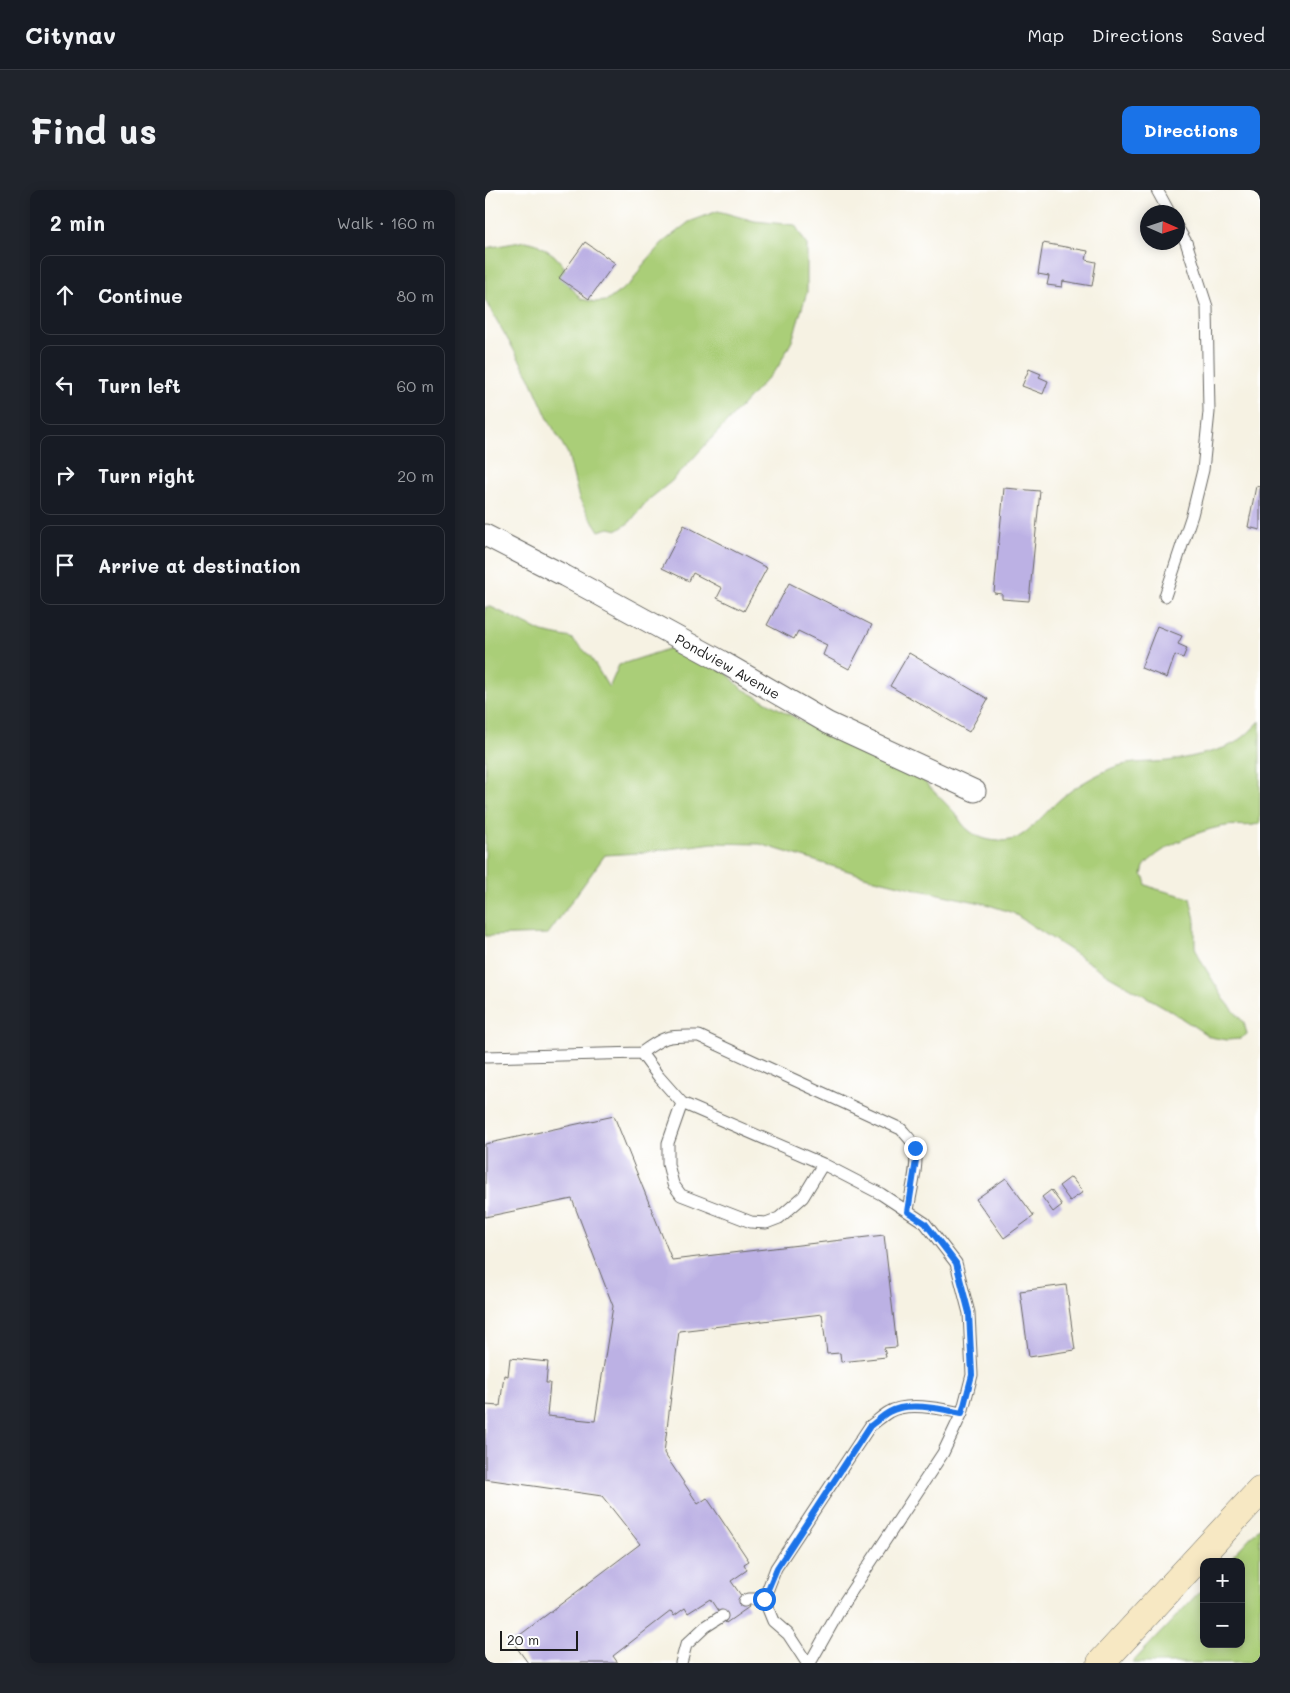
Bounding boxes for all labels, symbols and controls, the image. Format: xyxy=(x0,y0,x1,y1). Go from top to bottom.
text: Citynav xyxy=(25,19,116,50)
text: Map xyxy=(1027,23,1064,47)
text: Directions xyxy=(1092,23,1184,47)
text: Saved xyxy=(1212,23,1265,47)
button: Directions xyxy=(1122,106,1260,154)
text: Find us xyxy=(30,107,157,153)
north arrow xyxy=(1140,205,1185,250)
text: 2 min xyxy=(50,209,105,236)
text: Walk · 160 m xyxy=(337,212,435,233)
icon: ahead xyxy=(51,281,79,309)
text: Continue xyxy=(98,283,183,308)
text: 80 m xyxy=(397,285,434,306)
icon: left xyxy=(51,371,79,399)
text: Turn left xyxy=(98,373,181,398)
text: 60 m xyxy=(397,375,434,396)
icon: right xyxy=(51,461,79,489)
text: Turn right xyxy=(98,463,195,488)
text: 20 m xyxy=(397,465,434,486)
icon: arrive xyxy=(51,551,79,579)
text: Arrive at destination xyxy=(98,553,301,578)
street label: Pondview Avenue xyxy=(672,629,784,703)
route end xyxy=(904,1137,927,1160)
map controls xyxy=(1200,1558,1245,1648)
button: + xyxy=(1200,1558,1245,1603)
route start xyxy=(753,1588,776,1611)
button: − xyxy=(1200,1603,1245,1648)
scale bar xyxy=(500,1628,577,1651)
text: 20 m xyxy=(507,1630,539,1649)

